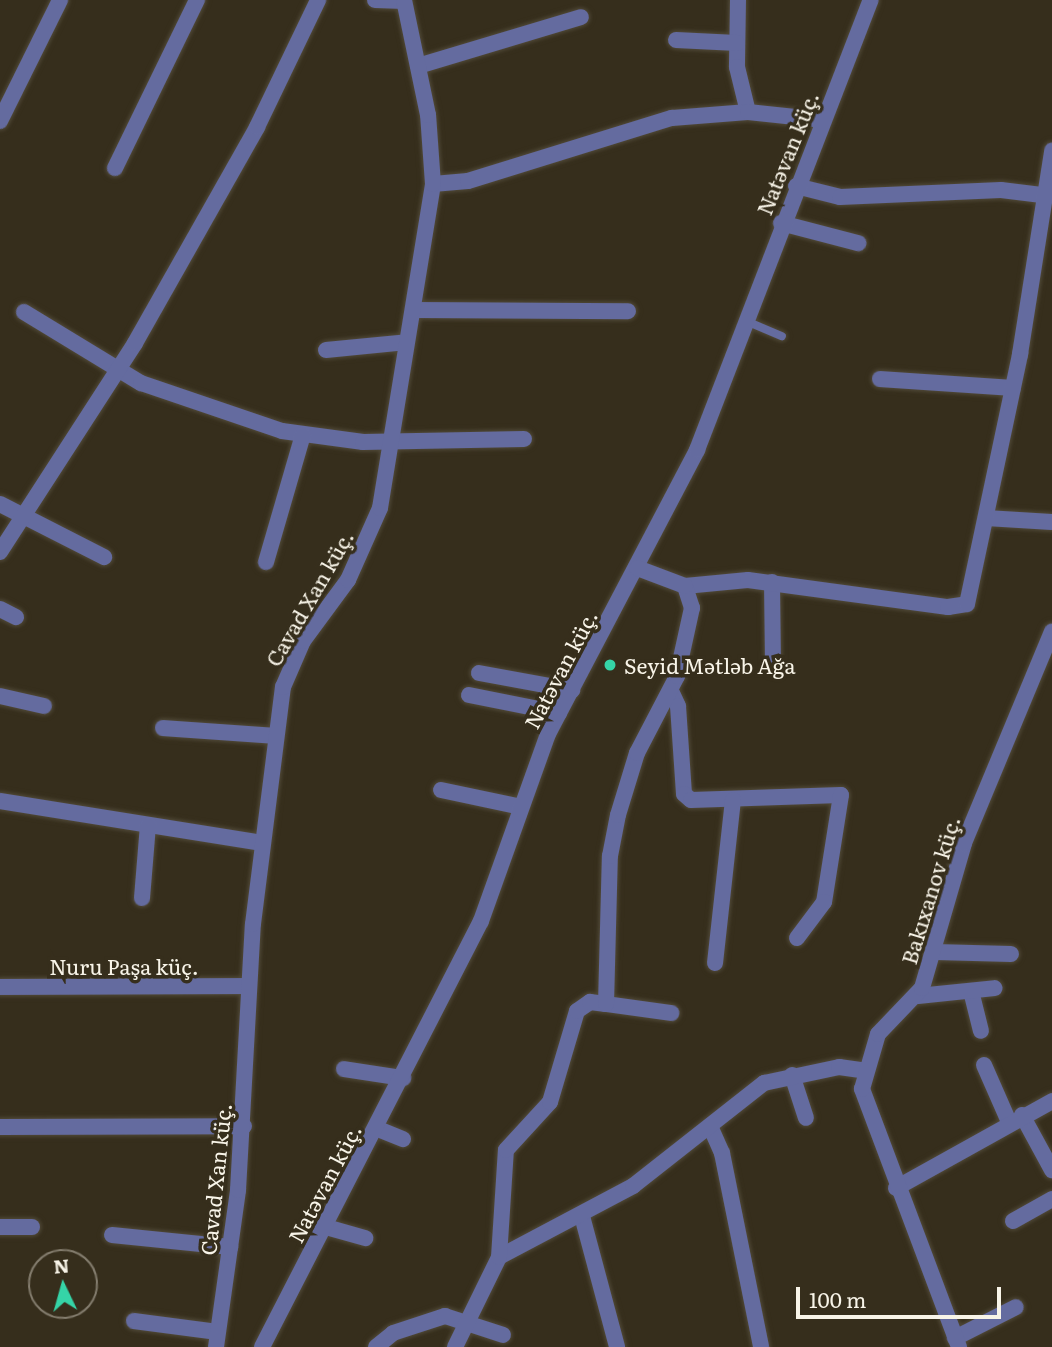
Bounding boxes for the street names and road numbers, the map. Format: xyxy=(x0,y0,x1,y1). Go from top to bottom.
street label: Natəvan küç. xyxy=(751,88,823,218)
street label: Cavad Xan küç. xyxy=(260,526,358,670)
street label: Natəvan küç. xyxy=(518,605,602,733)
street label: Bakıxanov küç. xyxy=(895,813,965,967)
street label: Nuru Paşa küç. xyxy=(49,953,199,979)
street label: Cavad Xan küç. xyxy=(194,1102,236,1256)
street label: Natəvan küç. xyxy=(282,1119,366,1247)

